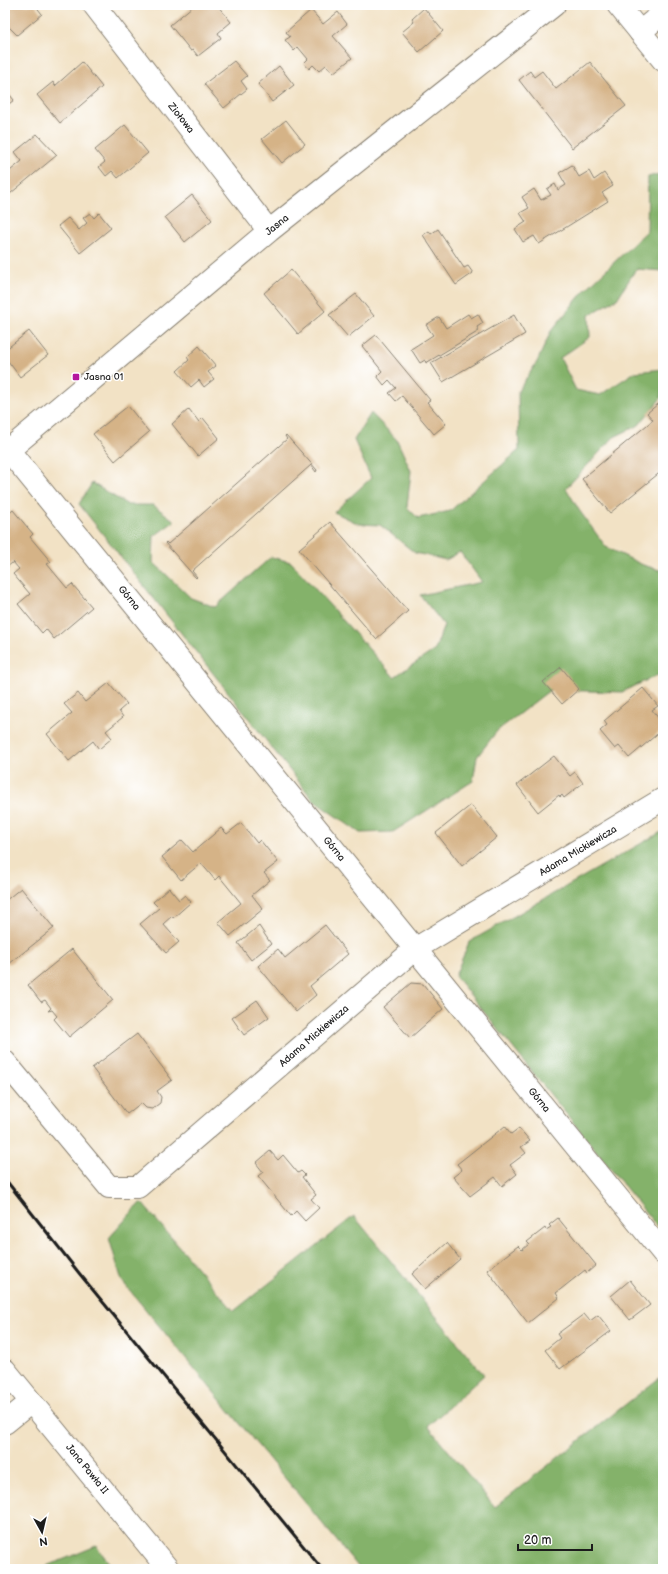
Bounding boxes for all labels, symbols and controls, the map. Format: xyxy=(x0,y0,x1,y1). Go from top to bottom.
street label: Ziołowa xyxy=(165,100,197,136)
street label: Jasna xyxy=(263,212,292,238)
place label: Jasna 01 xyxy=(84,371,124,383)
marker: Jasna 01 xyxy=(71,372,81,382)
street label: Górna xyxy=(115,583,143,613)
street label: Adama Mickiewicza xyxy=(537,823,619,879)
street label: Górna xyxy=(320,834,348,864)
street label: Adama Mickiewicza xyxy=(277,1002,351,1069)
street label: Górna xyxy=(525,1085,553,1115)
street label: Jana Pawła II xyxy=(63,1442,111,1496)
north arrow xyxy=(22,1512,62,1552)
scale bar xyxy=(518,1526,592,1552)
text: 20 m xyxy=(524,1533,551,1548)
text: N xyxy=(38,1534,48,1548)

